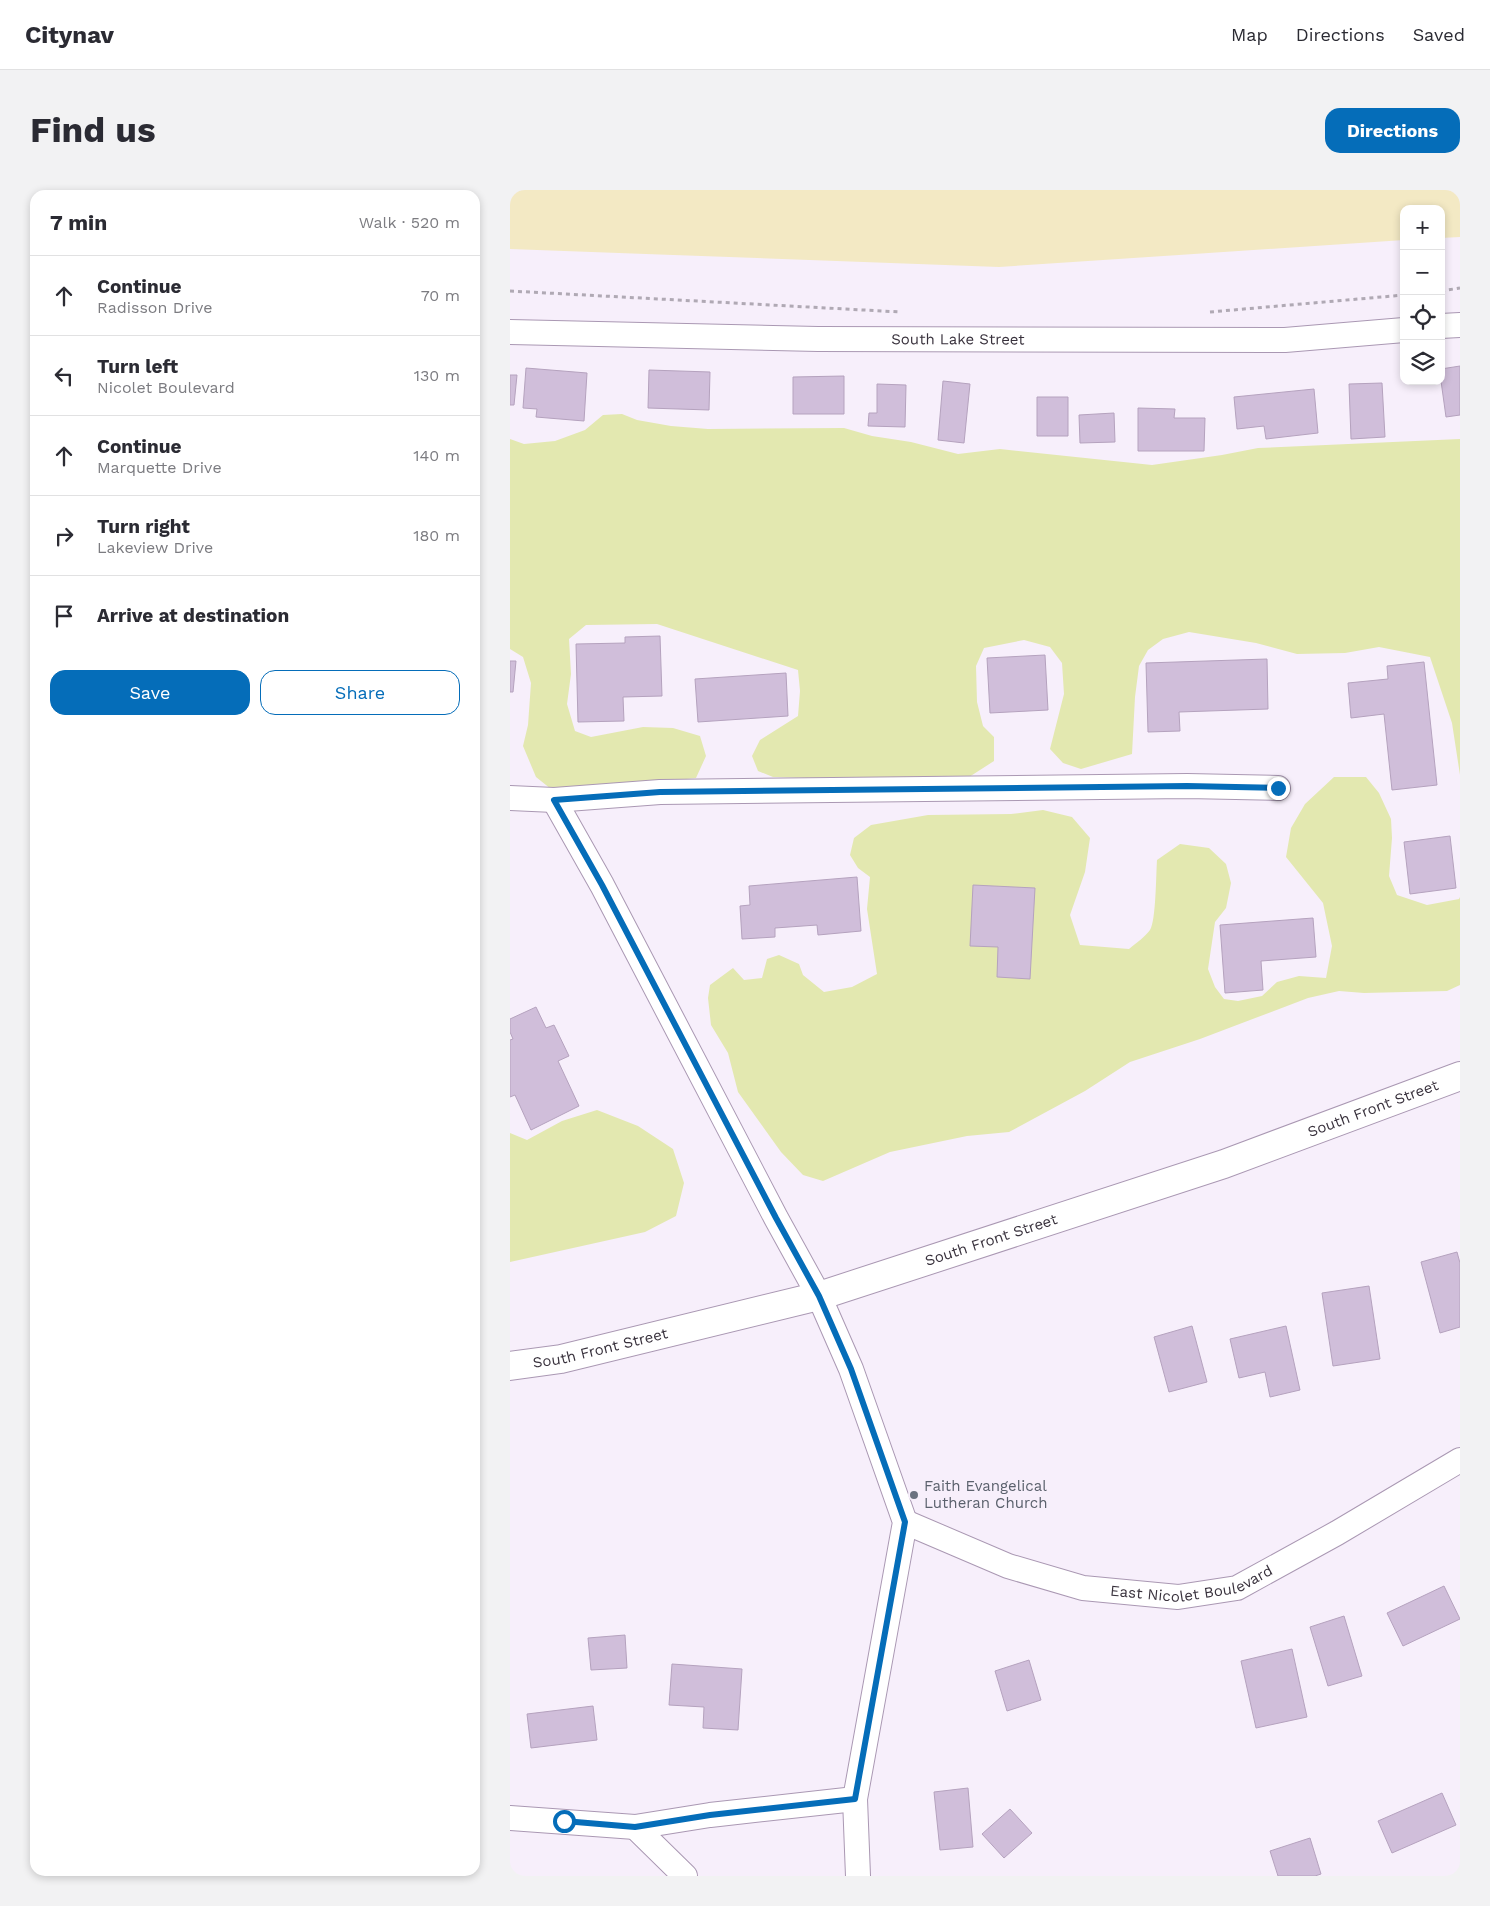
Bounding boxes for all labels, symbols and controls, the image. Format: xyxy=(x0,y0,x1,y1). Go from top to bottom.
text: Citynav xyxy=(25,21,114,49)
text: Map xyxy=(1231,24,1268,45)
text: Directions xyxy=(1296,24,1385,45)
text: Saved xyxy=(1413,24,1465,45)
button: Directions xyxy=(1325,108,1460,153)
text: Find us xyxy=(30,109,156,151)
map controls xyxy=(1400,205,1445,385)
button: + xyxy=(1400,205,1445,250)
text: 7 min xyxy=(50,210,107,235)
text: Walk · 520 m xyxy=(359,213,460,232)
button: − xyxy=(1400,250,1445,295)
text: Continue xyxy=(97,275,181,298)
icon: ahead xyxy=(50,282,78,310)
text: 70 m xyxy=(421,286,460,305)
button: locate xyxy=(1400,295,1445,340)
text: Radisson Drive xyxy=(97,298,213,317)
street label: South Lake Street xyxy=(891,330,1025,348)
button: layers xyxy=(1400,340,1445,385)
text: Turn left xyxy=(97,355,178,378)
icon: left xyxy=(50,362,78,390)
text: 130 m xyxy=(414,366,460,385)
text: Nicolet Boulevard xyxy=(97,378,235,397)
text: Continue xyxy=(97,435,181,458)
icon: ahead xyxy=(50,442,78,470)
text: 140 m xyxy=(413,446,460,465)
text: Marquette Drive xyxy=(97,458,222,477)
text: Turn right xyxy=(97,515,190,538)
icon: right xyxy=(50,522,78,550)
text: 180 m xyxy=(413,526,460,545)
text: Lakeview Drive xyxy=(97,538,213,557)
icon: arrive xyxy=(50,602,78,630)
text: Arrive at destination xyxy=(97,604,289,627)
button: Save xyxy=(50,670,250,715)
button: Share xyxy=(260,670,460,715)
route end xyxy=(1267,777,1290,800)
street label: South Front Street xyxy=(1305,1076,1441,1141)
street label: South Front Street xyxy=(923,1210,1060,1270)
street label: South Front Street xyxy=(532,1324,670,1372)
place label: Faith Evangelical Lutheran Church xyxy=(924,1477,1047,1512)
marker: Faith Evangelical Lutheran Church xyxy=(908,1489,920,1501)
street label: East Nicolet Boulevard xyxy=(1109,1561,1276,1606)
route start xyxy=(553,1810,576,1833)

